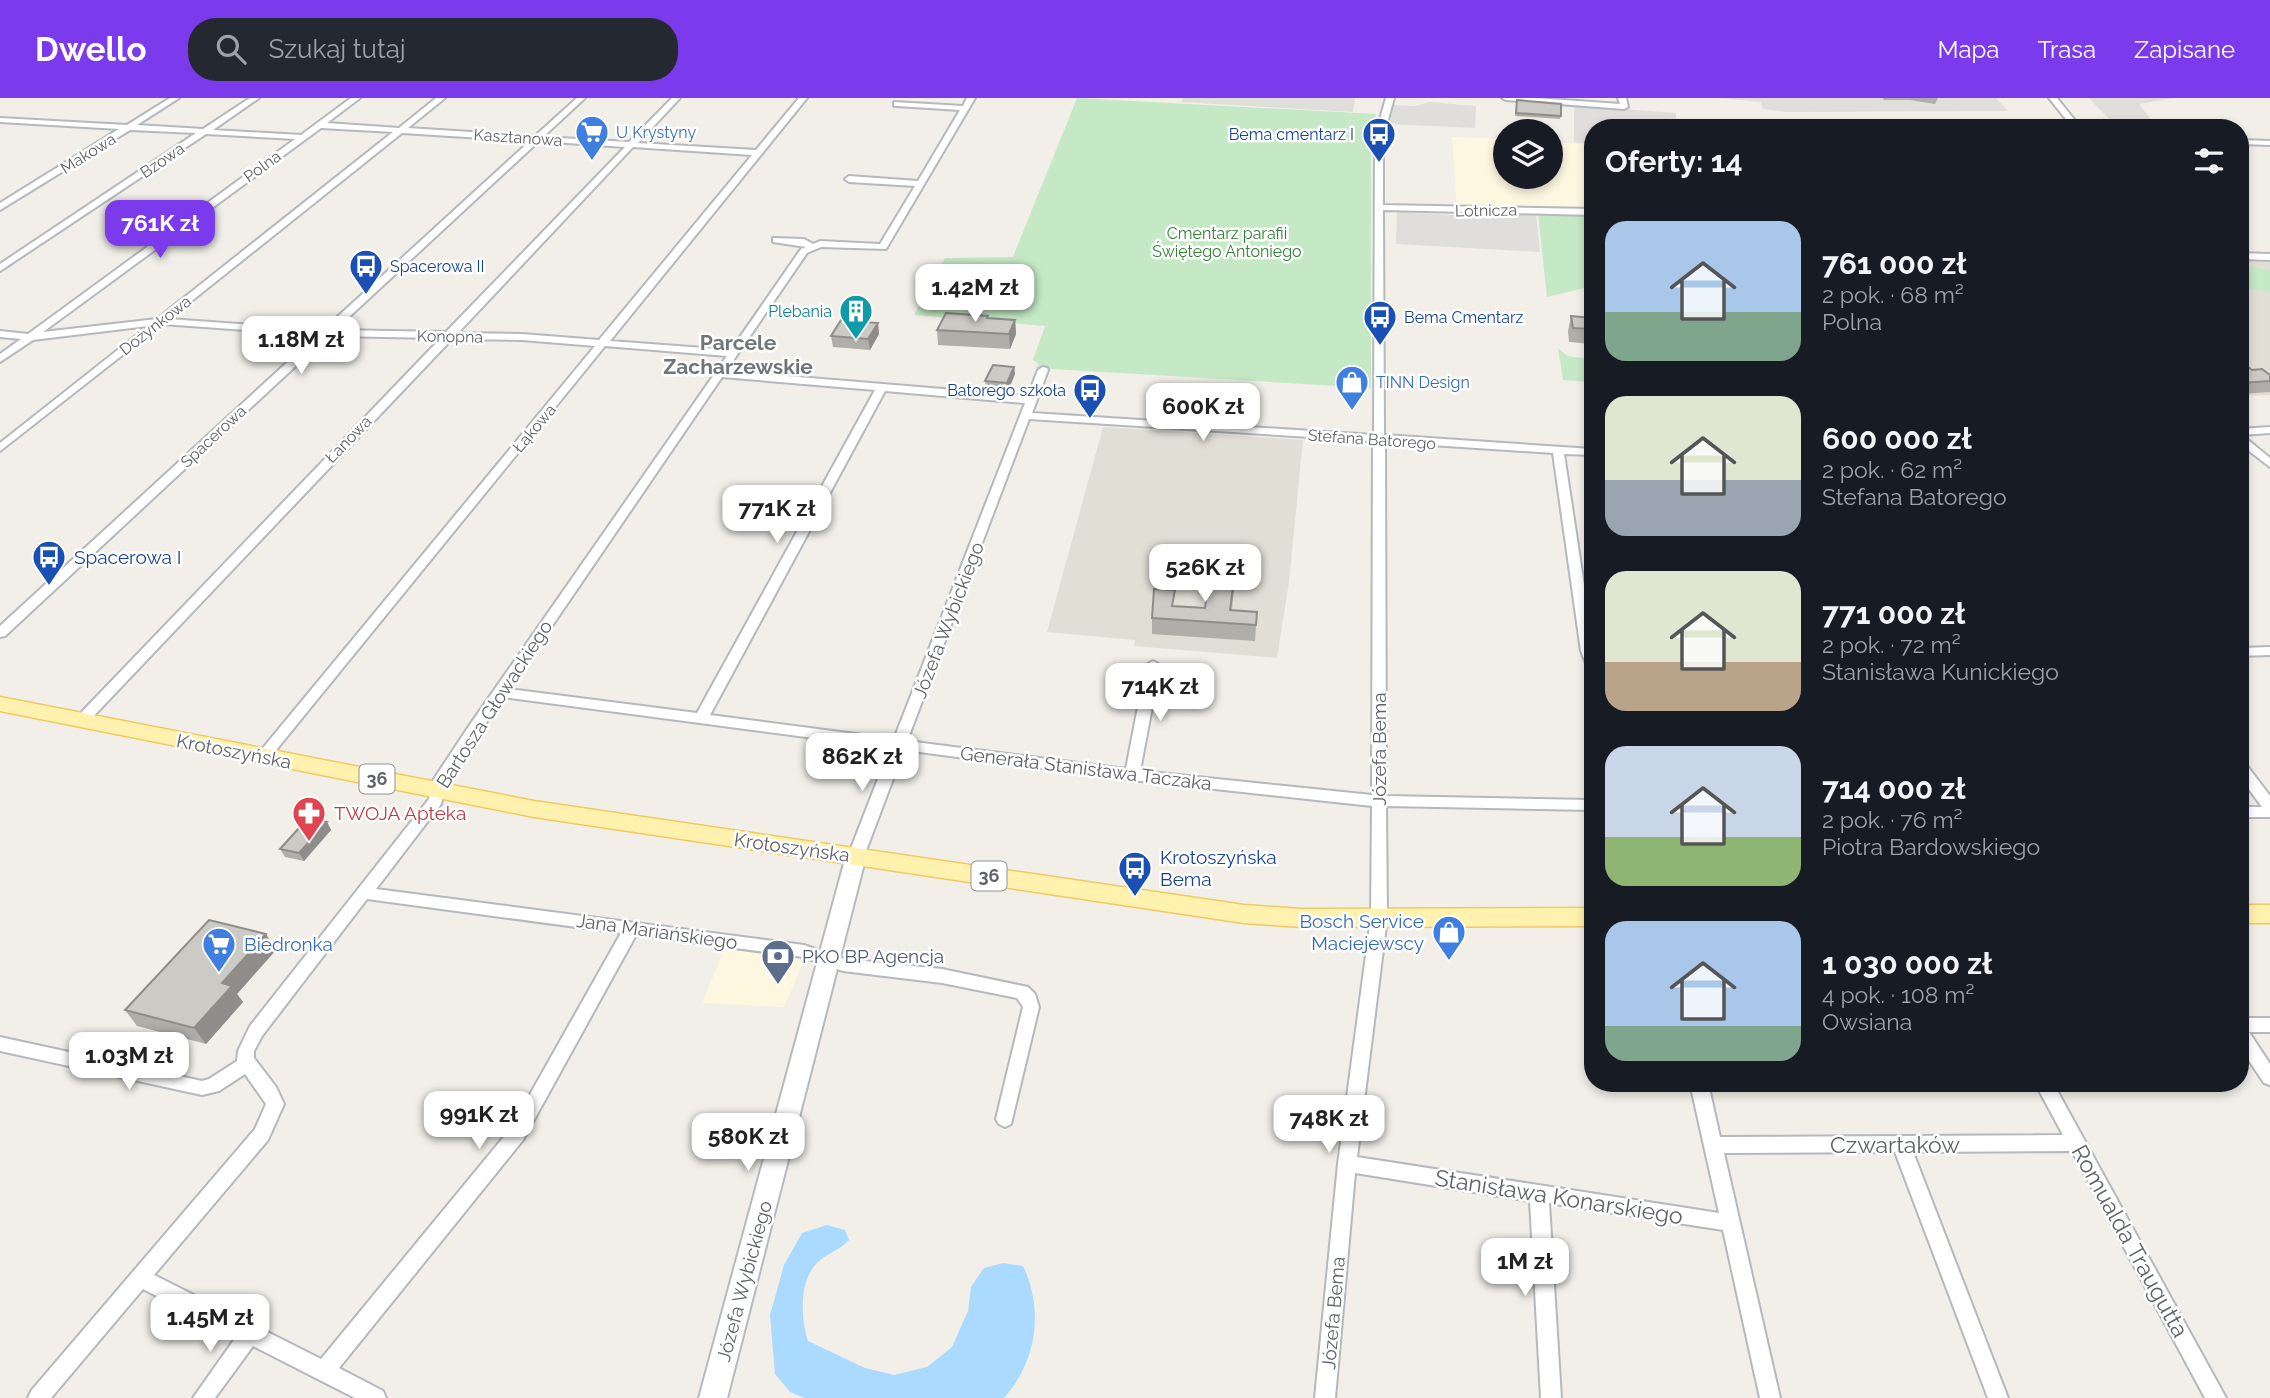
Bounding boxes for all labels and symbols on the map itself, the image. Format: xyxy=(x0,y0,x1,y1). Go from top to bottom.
supermarket icon: U Krystyny xyxy=(573,113,611,162)
bus stop icon: Bema cmentarz I xyxy=(1360,115,1398,164)
place label: U Krystyny xyxy=(616,123,696,142)
street label: Kasztanowa xyxy=(473,125,563,150)
place label: Bema cmentarz I xyxy=(1229,125,1354,144)
street label: Makowa xyxy=(57,129,119,178)
street label: Bzowa xyxy=(137,139,188,182)
street label: Polna xyxy=(240,146,285,186)
pin: 761K zł xyxy=(95,200,225,260)
street label: Lotnicza xyxy=(1455,200,1517,221)
park label: Cmentarz parafii Świętego Antoniego xyxy=(1152,224,1302,261)
bus stop icon: Spacerowa II xyxy=(347,247,385,296)
place label: Spacerowa II xyxy=(390,257,485,276)
pin: 1.42M zł xyxy=(903,264,1047,324)
street label: Dożynkowa xyxy=(116,292,195,359)
building icon: Plebania xyxy=(837,292,875,341)
bus stop icon: Bema Cmentarz xyxy=(1361,298,1399,347)
place label: Plebania xyxy=(768,302,832,321)
place label: Bema Cmentarz xyxy=(1404,308,1524,327)
pin: 1.18M zł xyxy=(229,316,373,376)
street label: Konopna xyxy=(417,326,483,347)
district label: Parcele Zacharzewskie xyxy=(663,330,813,379)
shop icon: TINN Design xyxy=(1333,363,1371,412)
bus stop icon: Batorego szkoła xyxy=(1071,371,1109,420)
place label: TINN Design xyxy=(1376,373,1470,392)
place label: Batorego szkoła xyxy=(947,381,1066,400)
pin: 600K zł xyxy=(1138,384,1268,443)
street label: Łąkowa xyxy=(509,400,560,456)
street label: Spacerowa xyxy=(177,401,250,471)
street label: Łanowa xyxy=(321,412,375,467)
street label: Stefana Batorego xyxy=(1307,426,1437,453)
pin: 771K zł xyxy=(712,486,842,545)
bus stop icon: Spacerowa I xyxy=(30,538,68,587)
street label: Józefa Wybickiego xyxy=(908,539,988,701)
pin: 526K zł xyxy=(1140,545,1270,604)
place label: Spacerowa I xyxy=(74,546,182,568)
street label: Bartosza Głowackiego xyxy=(432,616,556,792)
pin: 714K zł xyxy=(1095,664,1225,723)
street label: Józefa Bema xyxy=(1368,692,1390,806)
street label: Krotoszyńska xyxy=(175,729,293,773)
pin: 862K zł xyxy=(797,734,927,793)
street label: Generała Stanisława Taczaka xyxy=(959,742,1213,794)
road number: 36 xyxy=(360,764,394,794)
pharmacy icon: TWOJA Apteka xyxy=(290,794,328,843)
place label: TWOJA Apteka xyxy=(334,802,466,824)
street label: Krotoszyńska xyxy=(733,828,851,866)
place label: Krotoszyńska Bema xyxy=(1160,846,1277,890)
bus stop icon: Krotoszyńska Bema xyxy=(1116,849,1154,898)
road number: 36 xyxy=(972,862,1006,890)
street label: Jana Mariańskiego xyxy=(575,909,739,953)
place label: Bosch Service Maciejewscy xyxy=(1299,910,1424,954)
shop icon: Bosch Service Maciejewscy xyxy=(1430,913,1468,962)
supermarket icon: Biedronka xyxy=(200,925,238,974)
place label: Biedronka xyxy=(244,933,333,955)
bank icon: PKO BP Agencja xyxy=(759,937,797,986)
place label: PKO BP Agencja xyxy=(802,945,944,967)
pin: 1.03M zł xyxy=(57,1032,201,1092)
pin: 991K zł xyxy=(414,1091,544,1151)
pin: 748K zł xyxy=(1264,1096,1394,1155)
pin: 580K zł xyxy=(683,1114,813,1173)
street label: Czwartaków xyxy=(1830,1131,1960,1158)
street label: Romualda Traugutta xyxy=(2066,1140,2195,1342)
street label: Stanisława Konarskiego xyxy=(1433,1164,1685,1229)
street label: Józefa Wybickiego xyxy=(712,1198,776,1364)
pin: 1M zł xyxy=(1476,1238,1574,1298)
street label: Józefa Bema xyxy=(1317,1256,1349,1370)
pin: 1.45M zł xyxy=(138,1294,282,1354)

